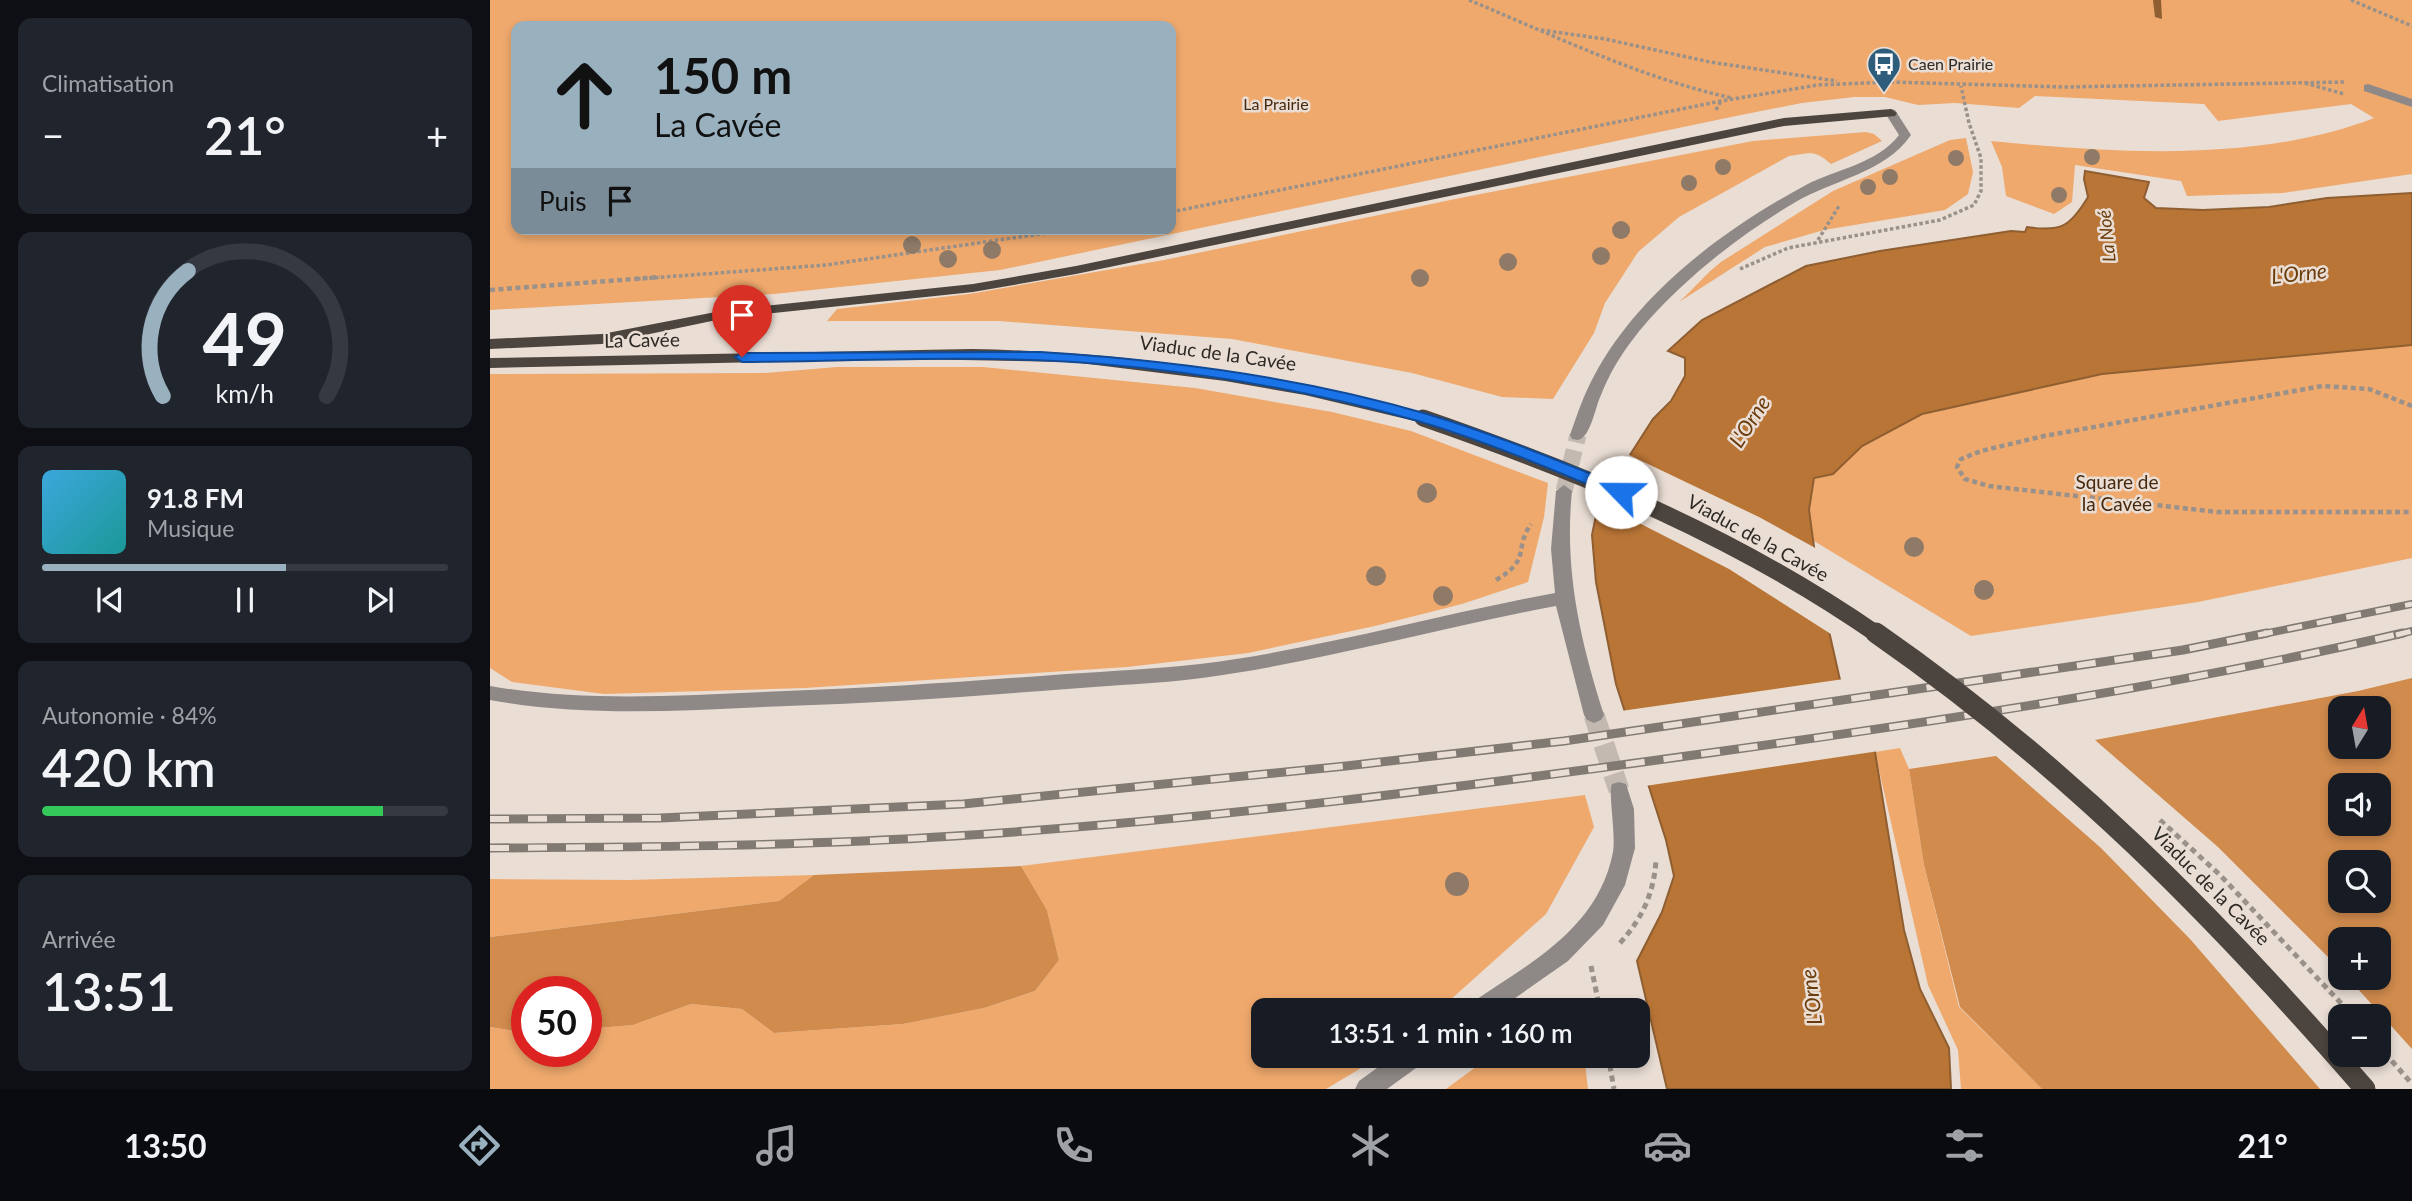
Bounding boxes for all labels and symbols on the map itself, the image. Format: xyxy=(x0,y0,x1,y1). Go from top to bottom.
bus stop icon: Caen Prairie xyxy=(1865,45,1903,94)
place label: Caen Prairie xyxy=(1908,54,1993,73)
park label: La Prairie xyxy=(1243,94,1309,113)
water label: La Noé xyxy=(2092,209,2120,263)
water label: L'Orne xyxy=(2270,257,2328,288)
pin xyxy=(712,285,772,357)
street label: La Cavée xyxy=(604,327,680,352)
street label: Viaduc de la Cavée xyxy=(1138,330,1298,375)
water label: L'Orne xyxy=(1723,391,1774,451)
position arrow xyxy=(1584,455,1658,529)
park label: Square de la Cavée xyxy=(2075,470,2159,515)
street label: Viaduc de la Cavée xyxy=(1684,489,1833,586)
north arrow xyxy=(2328,696,2390,760)
street label: Viaduc de la Cavée xyxy=(2147,822,2275,950)
water label: L'Orne xyxy=(1795,968,1826,1026)
speed limit sign: 50 xyxy=(511,976,602,1067)

